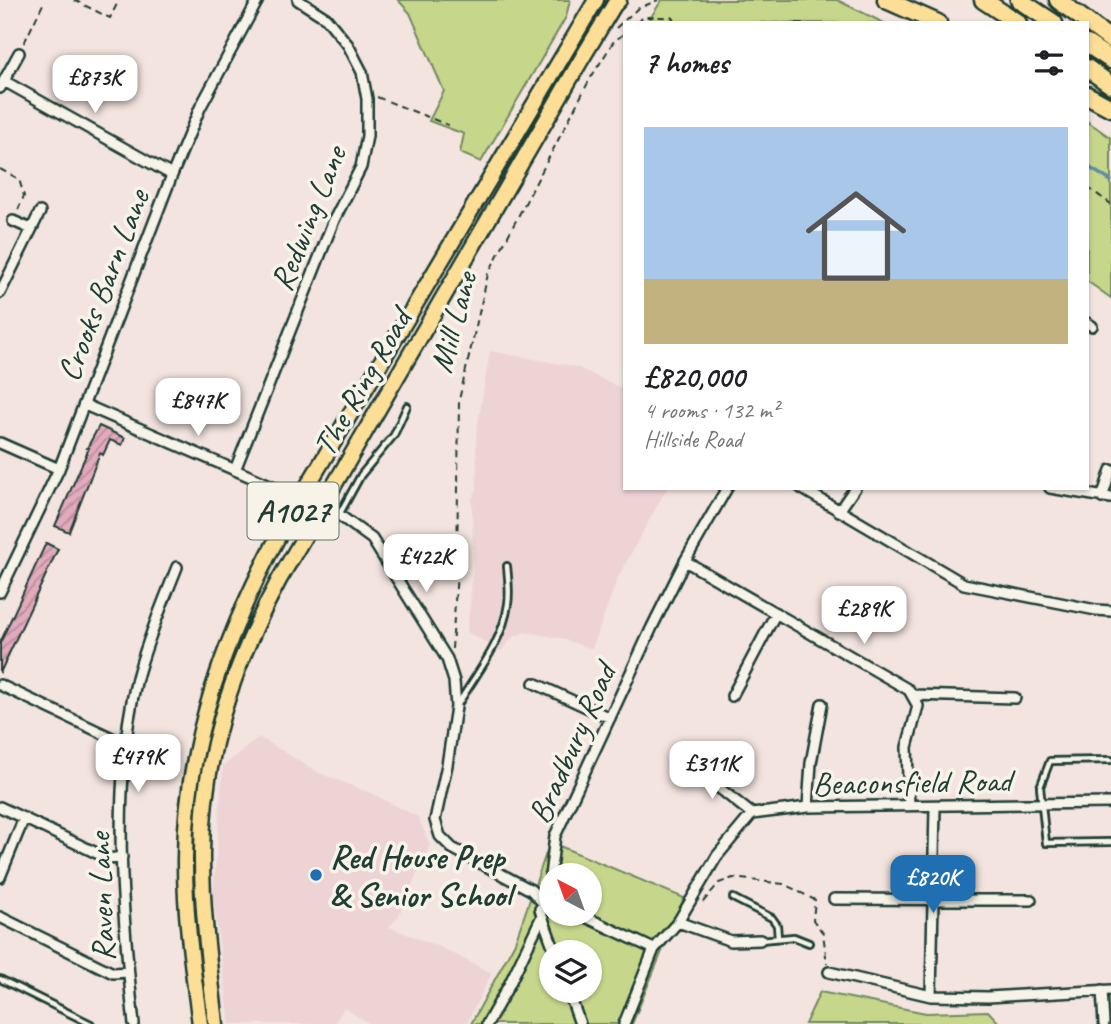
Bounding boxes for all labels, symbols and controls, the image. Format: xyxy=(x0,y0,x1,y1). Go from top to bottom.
text: 7 homes xyxy=(644,44,729,82)
icon: filters xyxy=(1030,44,1068,82)
pin: £873K xyxy=(46,55,144,115)
text: £873K xyxy=(69,63,122,92)
street label: Redwing Lane xyxy=(260,138,357,297)
icon: home xyxy=(793,173,919,299)
street label: Crooks Barn Lane xyxy=(47,182,159,387)
street label: Mill Lane xyxy=(419,265,487,377)
street label: The Ring Road xyxy=(303,297,423,463)
text: £820,000 xyxy=(644,358,744,396)
pin: £847K xyxy=(149,378,247,438)
text: £847K xyxy=(172,386,225,415)
text: 4 rooms · 132 m² xyxy=(644,396,779,425)
text: Hillside Road xyxy=(644,425,742,454)
road number: A1027 xyxy=(247,482,338,540)
pin: £422K xyxy=(377,534,475,594)
text: £422K xyxy=(399,542,453,571)
pin: £289K xyxy=(815,586,913,646)
text: £289K xyxy=(838,594,890,623)
street label: Bradbury Road xyxy=(518,652,628,830)
pin: £479K xyxy=(89,734,187,794)
text: £479K xyxy=(112,742,164,771)
pin: £311K xyxy=(663,742,761,801)
text: £311K xyxy=(685,749,739,778)
street label: Beaconsfield Road xyxy=(812,759,1017,805)
street label: Raven Lane xyxy=(78,830,124,962)
place label: Red House Prep & Senior School xyxy=(330,836,517,916)
pin: £820K xyxy=(884,856,982,915)
north arrow xyxy=(539,863,602,926)
map controls xyxy=(539,863,602,1003)
text: £820K xyxy=(906,863,960,892)
marker: Red House Prep & Senior School xyxy=(308,867,324,883)
button: layers xyxy=(539,940,602,1003)

